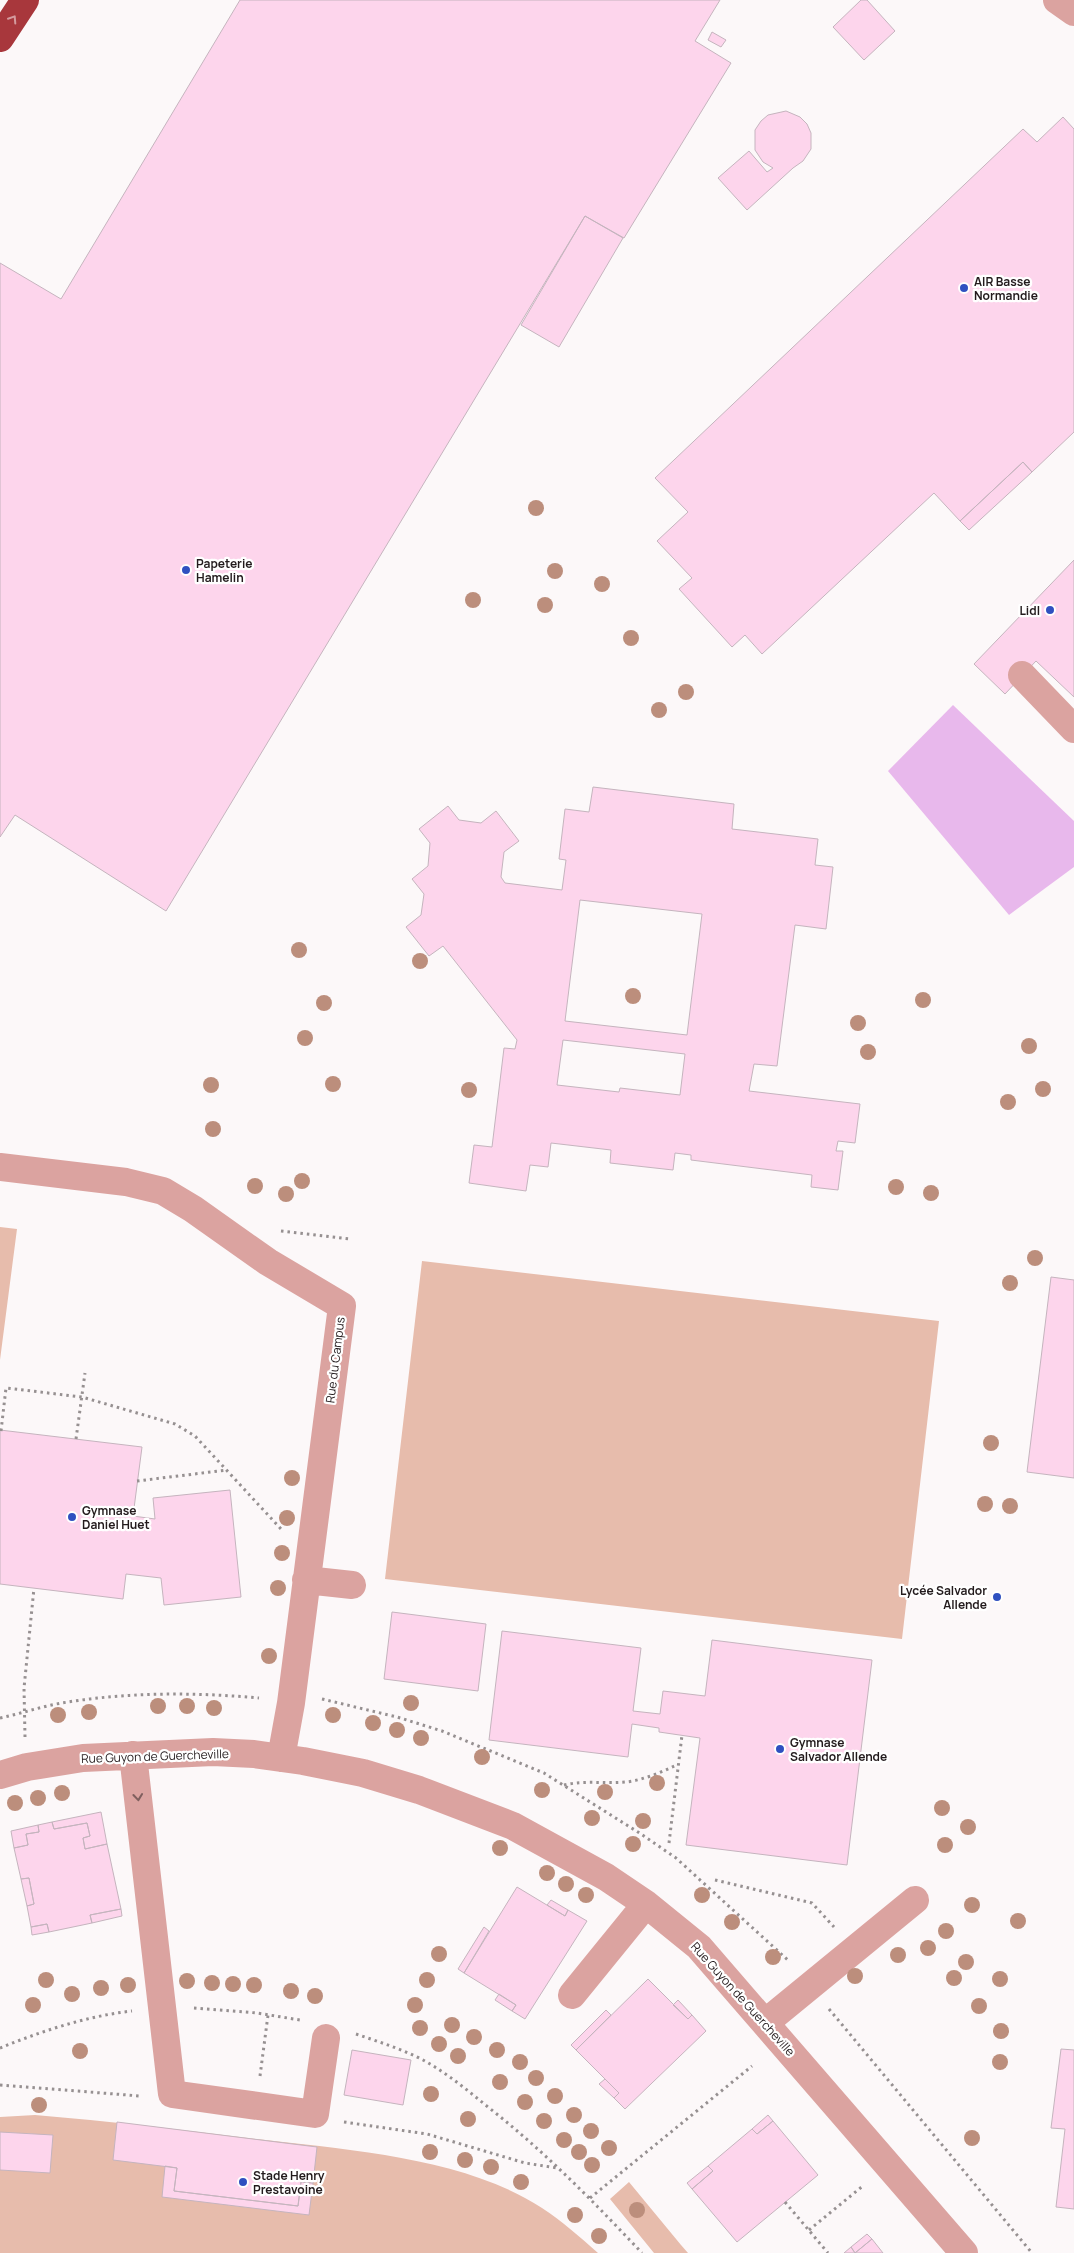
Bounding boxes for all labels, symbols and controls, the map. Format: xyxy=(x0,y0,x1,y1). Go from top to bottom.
one-way arrow xyxy=(7,16,16,25)
place label: AIR Basse Normandie xyxy=(974,273,1038,304)
marker: AIR Basse Normandie xyxy=(958,282,970,294)
place label: Papeterie Hamelin xyxy=(196,555,253,586)
marker: Papeterie Hamelin xyxy=(180,564,192,576)
place label: Lidl xyxy=(1019,602,1040,619)
marker: Lidl xyxy=(1044,604,1056,616)
street label: Rue du Campus xyxy=(321,1316,349,1404)
place label: Gymnase Daniel Huet xyxy=(82,1502,150,1533)
marker: Gymnase Daniel Huet xyxy=(66,1511,78,1523)
place label: Lycée Salvador Allende xyxy=(900,1582,987,1613)
marker: Lycée Salvador Allende xyxy=(991,1591,1003,1603)
place label: Gymnase Salvador Allende xyxy=(790,1734,887,1765)
marker: Gymnase Salvador Allende xyxy=(774,1743,786,1755)
street label: Rue Guyon de Guercheville xyxy=(81,1745,229,1767)
one-way arrow xyxy=(133,1793,144,1801)
street label: Rue Guyon de Guercheville xyxy=(687,1938,799,2060)
place label: Stade Henry Prestavoine xyxy=(253,2167,325,2198)
marker: Stade Henry Prestavoine xyxy=(237,2176,249,2188)

